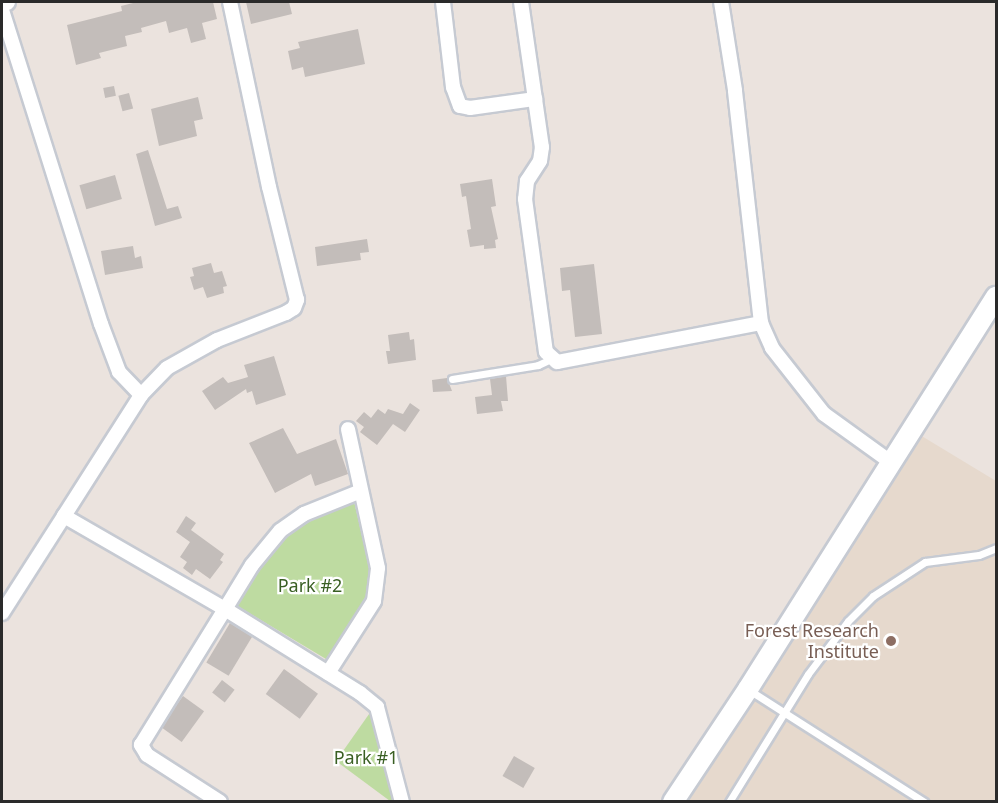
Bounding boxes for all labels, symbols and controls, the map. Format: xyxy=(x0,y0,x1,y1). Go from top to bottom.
park label: Park #2 xyxy=(278,574,342,596)
place label: Forest Research Institute xyxy=(745,620,879,662)
marker: Forest Research Institute xyxy=(884,634,898,648)
park label: Park #1 xyxy=(334,746,398,768)

